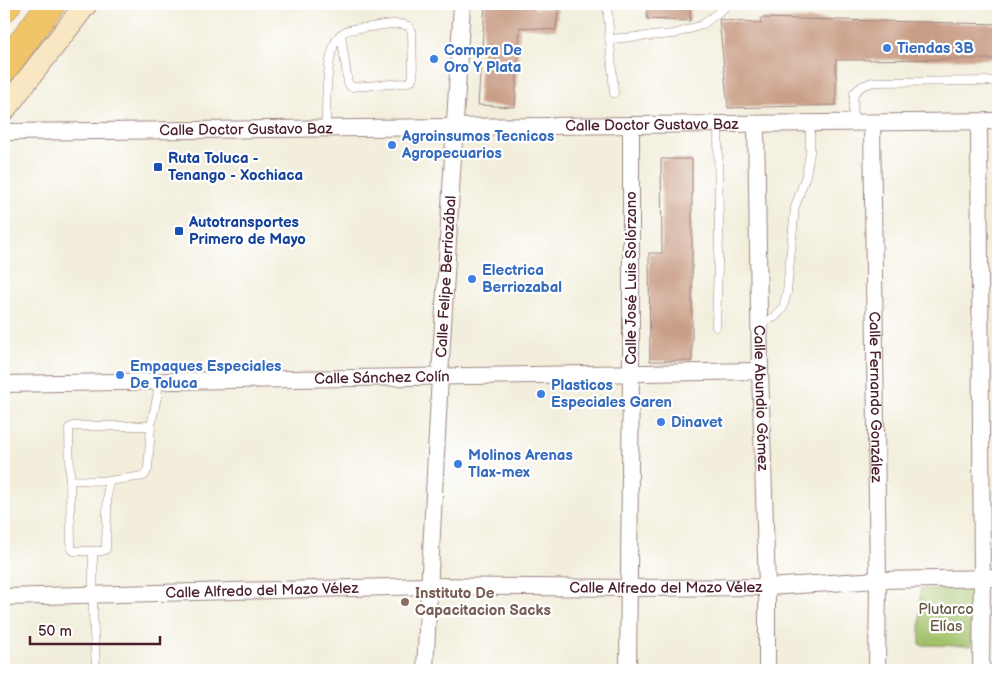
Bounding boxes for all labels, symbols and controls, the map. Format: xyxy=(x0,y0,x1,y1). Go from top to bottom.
place label: Tiendas 3B xyxy=(897,39,974,58)
place label: Compra De Oro Y Plata xyxy=(444,41,522,77)
marker: Tiendas 3B xyxy=(881,42,893,54)
marker: Compra De Oro Y Plata xyxy=(428,53,440,65)
street label: Calle Doctor Gustavo Baz xyxy=(565,114,740,135)
street label: Calle Doctor Gustavo Baz xyxy=(159,119,334,140)
place label: Agroinsumos Tecnicos Agropecuarios xyxy=(401,127,554,163)
marker: Agroinsumos Tecnicos Agropecuarios xyxy=(386,139,398,151)
place label: Ruta Toluca - Tenango - Xochiaca xyxy=(168,149,303,185)
marker: Ruta Toluca - Tenango - Xochiaca xyxy=(152,161,164,173)
street label: Calle José Luis Solórzano xyxy=(622,191,641,365)
street label: Calle Felipe Berriozábal xyxy=(432,195,460,358)
place label: Autotransportes Primero de Mayo xyxy=(188,213,306,249)
marker: Autotransportes Primero de Mayo xyxy=(173,225,185,237)
place label: Electrica Berriozabal xyxy=(482,261,562,297)
marker: Electrica Berriozabal xyxy=(466,273,478,285)
street label: Calle Fernando González xyxy=(865,311,886,484)
street label: Calle Abundio Gómez xyxy=(750,325,773,472)
place label: Empaques Especiales De Toluca xyxy=(130,357,282,393)
street label: Calle Sánchez Colín xyxy=(314,367,450,388)
marker: Empaques Especiales De Toluca xyxy=(114,369,126,381)
place label: Plasticos Especiales Garen xyxy=(551,376,672,412)
marker: Plasticos Especiales Garen xyxy=(535,388,547,400)
place label: Dinavet xyxy=(671,413,723,432)
marker: Dinavet xyxy=(655,416,667,428)
place label: Molinos Arenas Tlax-mex xyxy=(468,446,573,482)
marker: Molinos Arenas Tlax-mex xyxy=(452,458,464,470)
street label: Calle Alfredo del Mazo Vélez xyxy=(165,578,360,602)
street label: Calle Alfredo del Mazo Vélez xyxy=(569,578,763,598)
place label: Instituto De Capacitacion Sacks xyxy=(415,584,551,620)
marker: Instituto De Capacitacion Sacks xyxy=(399,596,411,608)
park label: Plutarco Elías xyxy=(918,600,974,636)
scale bar xyxy=(30,614,160,646)
text: 50 m xyxy=(38,622,72,641)

